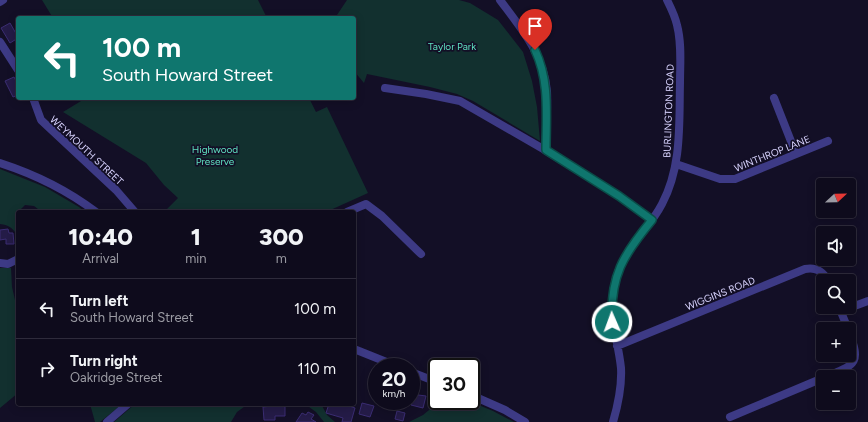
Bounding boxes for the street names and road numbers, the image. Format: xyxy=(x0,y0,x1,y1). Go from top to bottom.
street label: BURLINGTON ROAD xyxy=(660,64,677,158)
street label: WEYMOUTH STREET xyxy=(47,113,126,188)
street label: WINTHROP LANE xyxy=(732,132,812,175)
street label: WIGGINS ROAD xyxy=(683,274,757,313)

